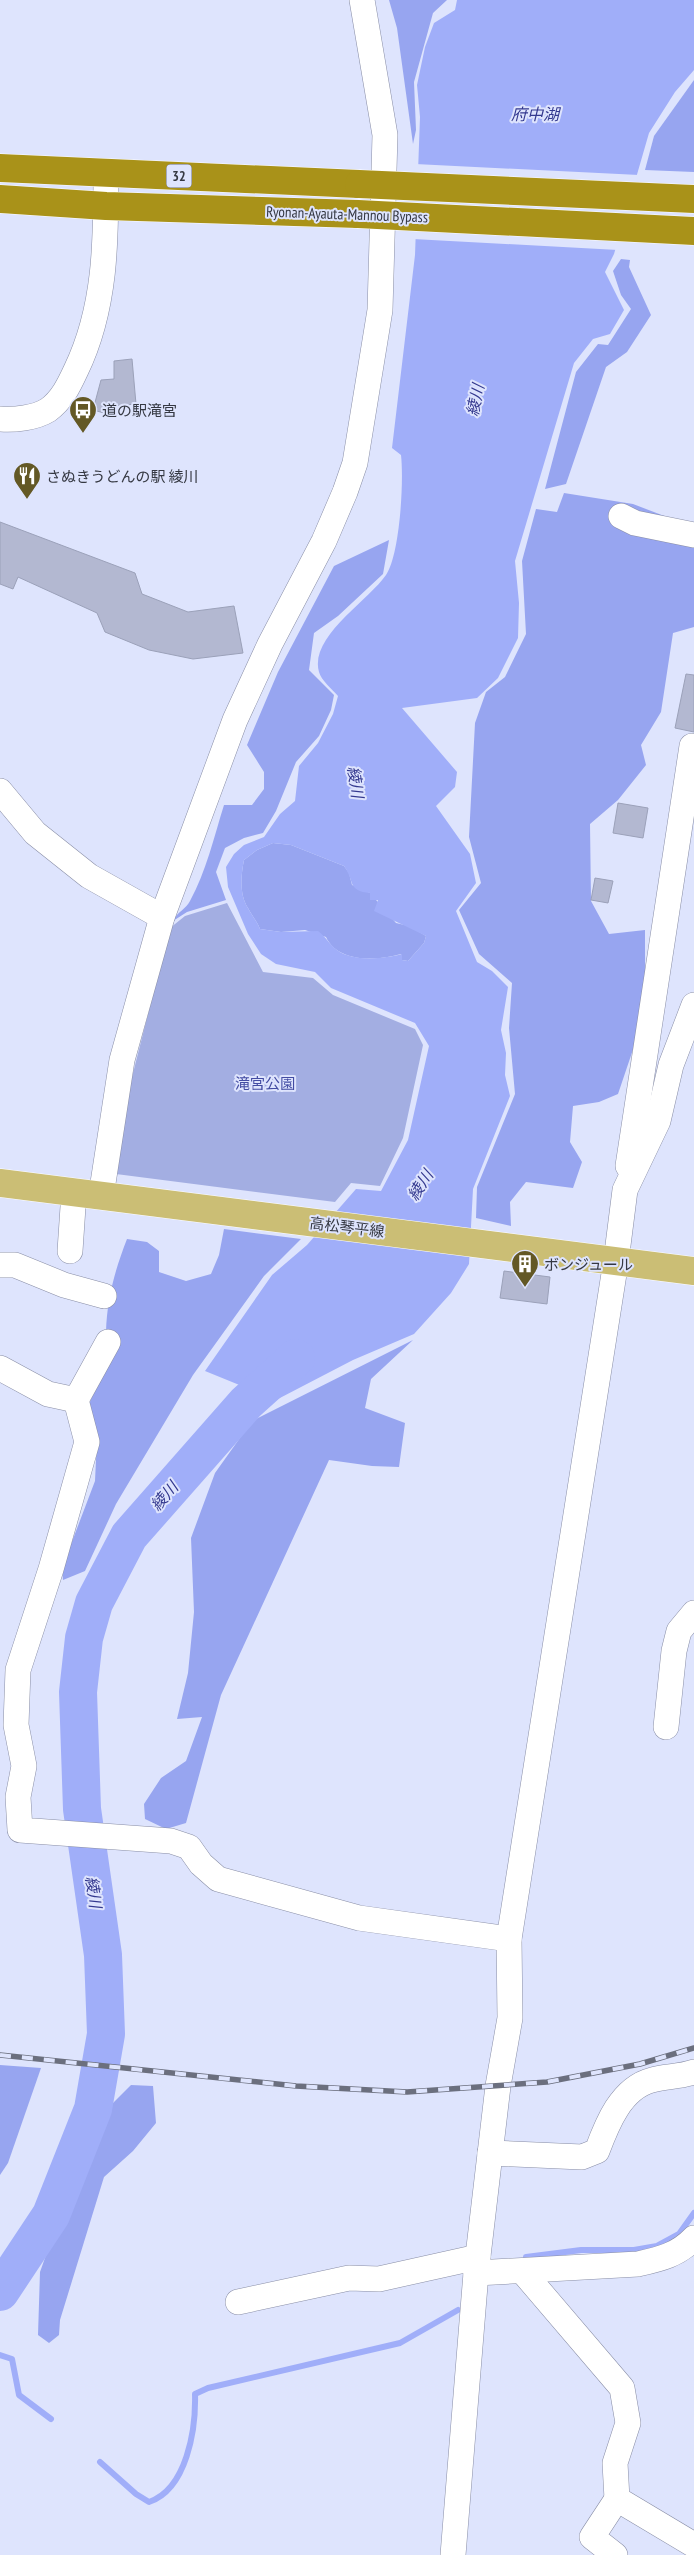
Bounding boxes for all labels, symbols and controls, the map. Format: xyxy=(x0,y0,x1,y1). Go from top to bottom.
water label: 府中湖 xyxy=(511,104,562,124)
road number: 32 xyxy=(166,165,192,188)
street label: Ryonan-Ayauta-Mannou Bypass xyxy=(266,202,428,226)
water label: 綾川 xyxy=(462,380,489,418)
bus stop icon: 道の駅滝宮 xyxy=(68,395,98,434)
place label: 道の駅滝宮 xyxy=(102,401,177,420)
restaurant icon: さぬきうどんの駅 綾川 xyxy=(12,461,42,500)
place label: さぬきうどんの駅 綾川 xyxy=(46,467,199,486)
water label: 綾川 xyxy=(344,765,368,801)
park label: 滝宮公園 xyxy=(235,1074,295,1093)
water label: 綾川 xyxy=(403,1164,438,1204)
street label: 高松琴平線 xyxy=(309,1213,385,1241)
building icon: ボンジュール xyxy=(510,1249,540,1288)
place label: ボンジュール xyxy=(544,1255,633,1274)
water label: 綾川 xyxy=(146,1476,183,1515)
water label: 綾川 xyxy=(82,1875,106,1911)

